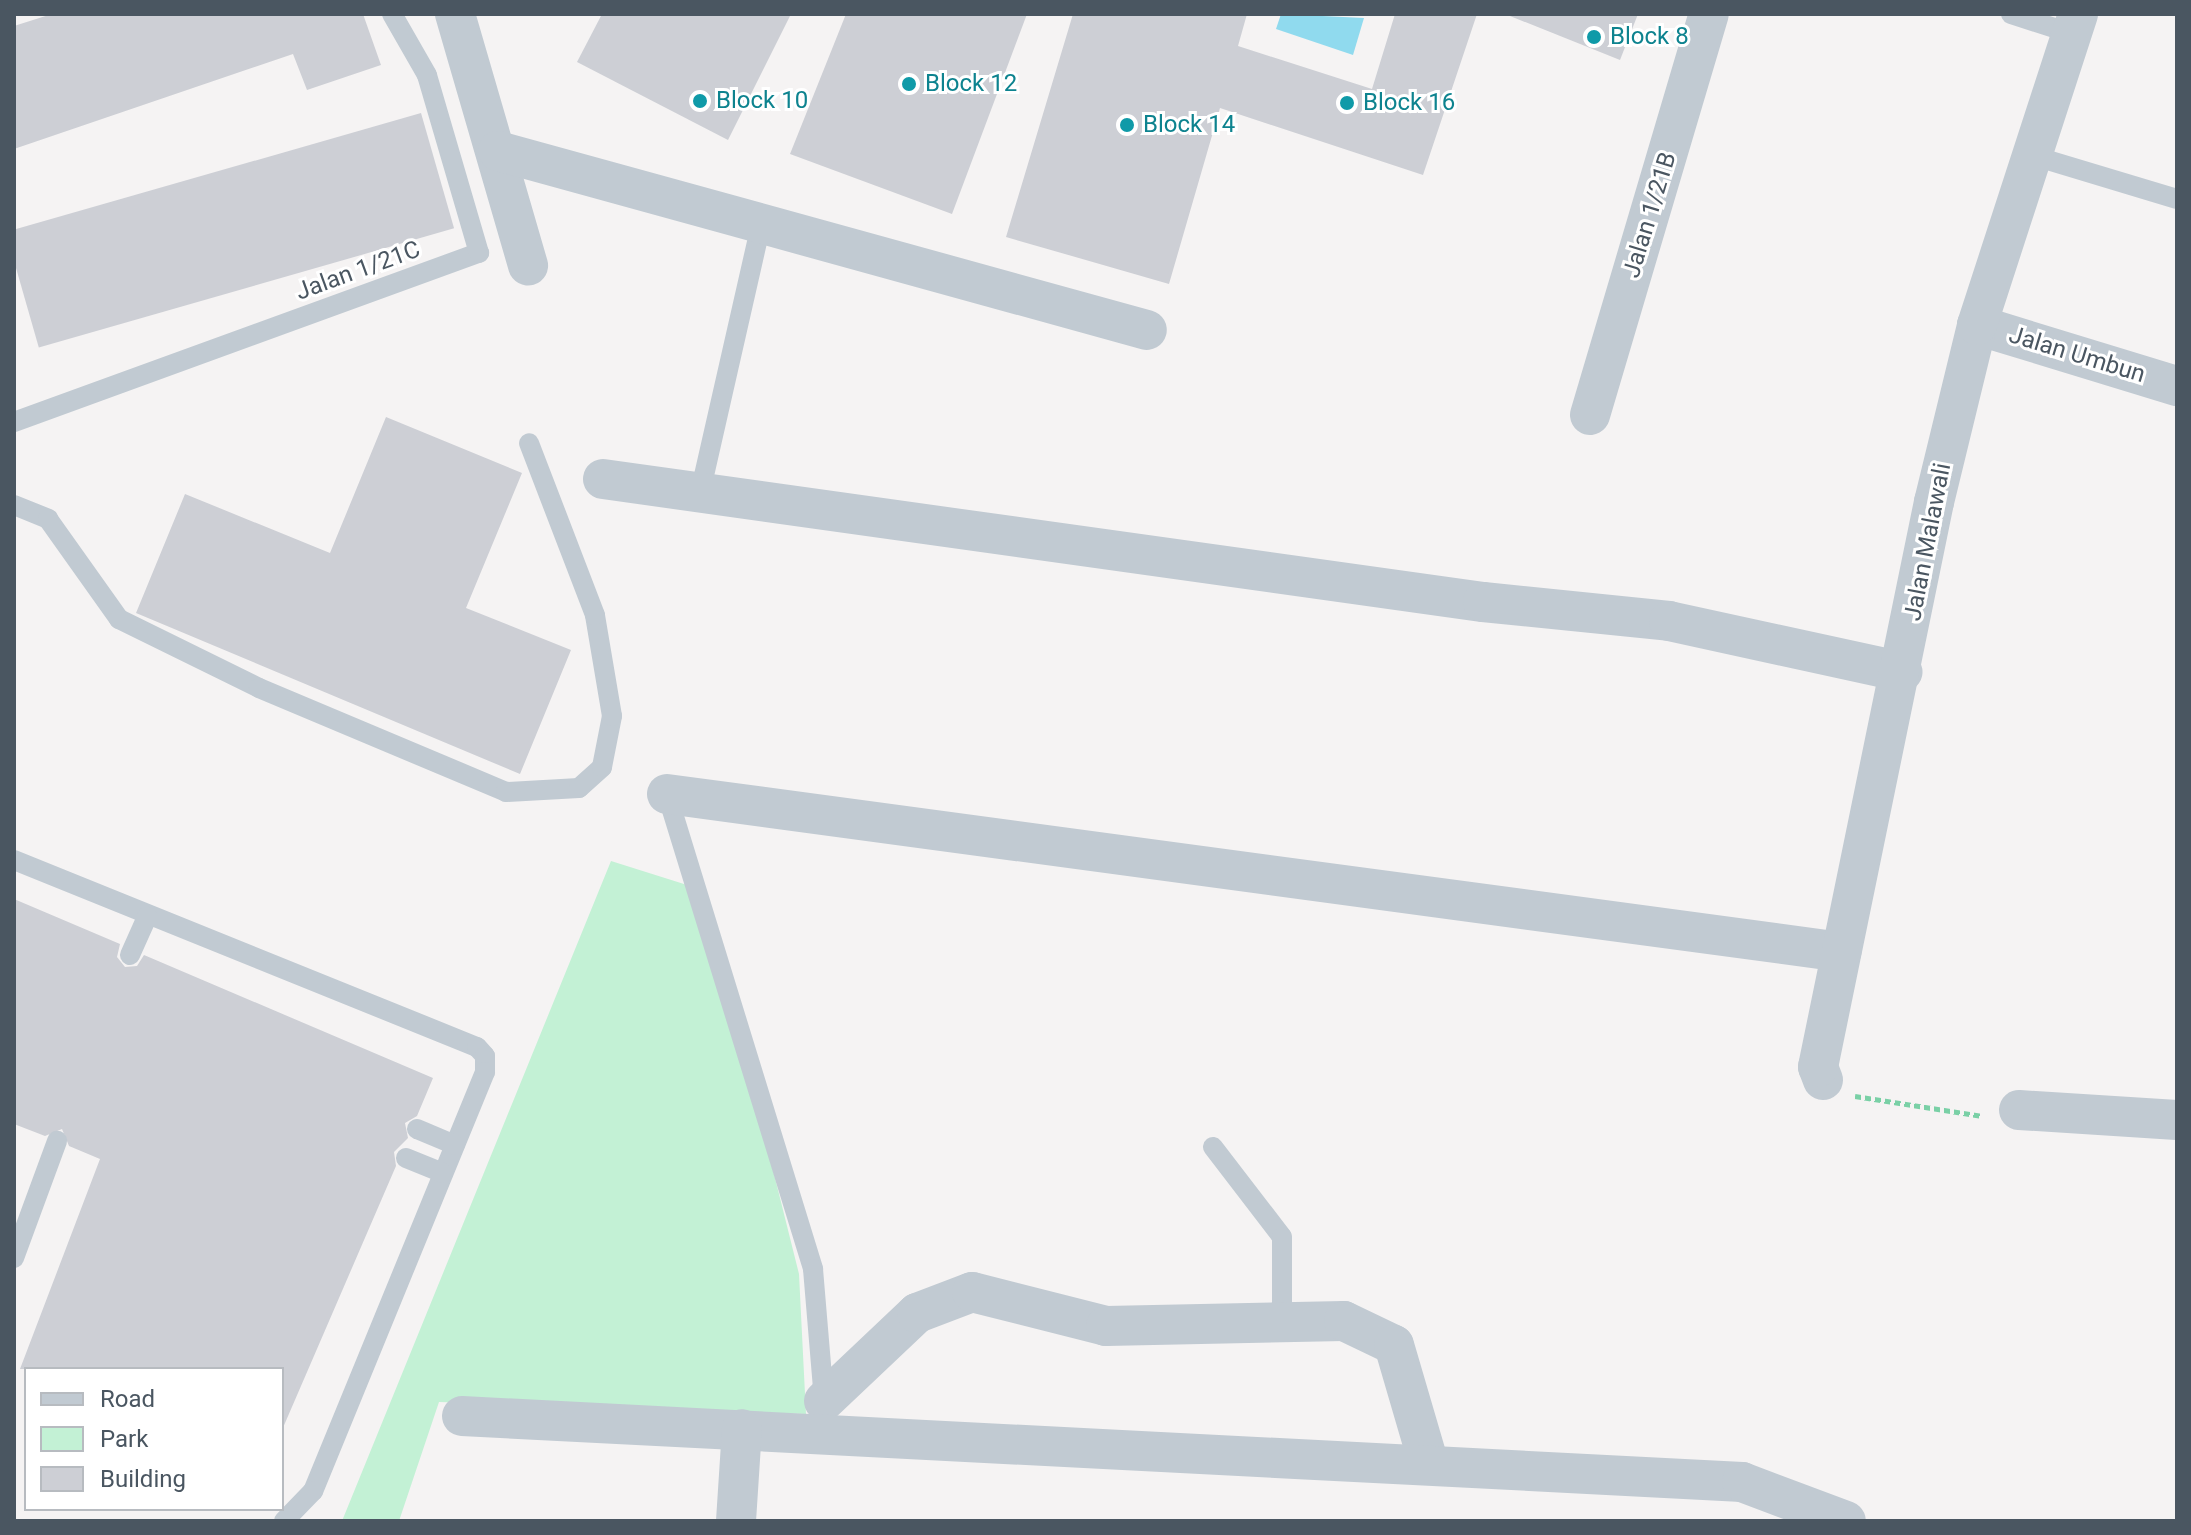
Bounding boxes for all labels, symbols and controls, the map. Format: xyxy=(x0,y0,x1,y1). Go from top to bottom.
place label: Block 8 xyxy=(1610,23,1689,51)
marker: Block 8 xyxy=(1585,28,1603,46)
place label: Block 12 xyxy=(925,70,1017,98)
marker: Block 12 xyxy=(900,75,918,93)
place label: Block 10 xyxy=(716,87,808,115)
place label: Block 16 xyxy=(1363,89,1455,117)
marker: Block 10 xyxy=(691,92,709,110)
marker: Block 16 xyxy=(1338,94,1356,112)
place label: Block 14 xyxy=(1143,111,1235,139)
marker: Block 14 xyxy=(1118,116,1136,134)
street label: Jalan 1/21B xyxy=(1617,149,1683,281)
street label: Jalan 1/21C xyxy=(292,235,424,307)
street label: Jalan Umbun xyxy=(2005,321,2149,389)
street label: Jalan Malawali xyxy=(1899,461,1957,623)
legend xyxy=(24,1367,284,1511)
text: Road xyxy=(100,1385,155,1413)
text: Park xyxy=(100,1425,148,1453)
text: Building xyxy=(100,1465,186,1493)

